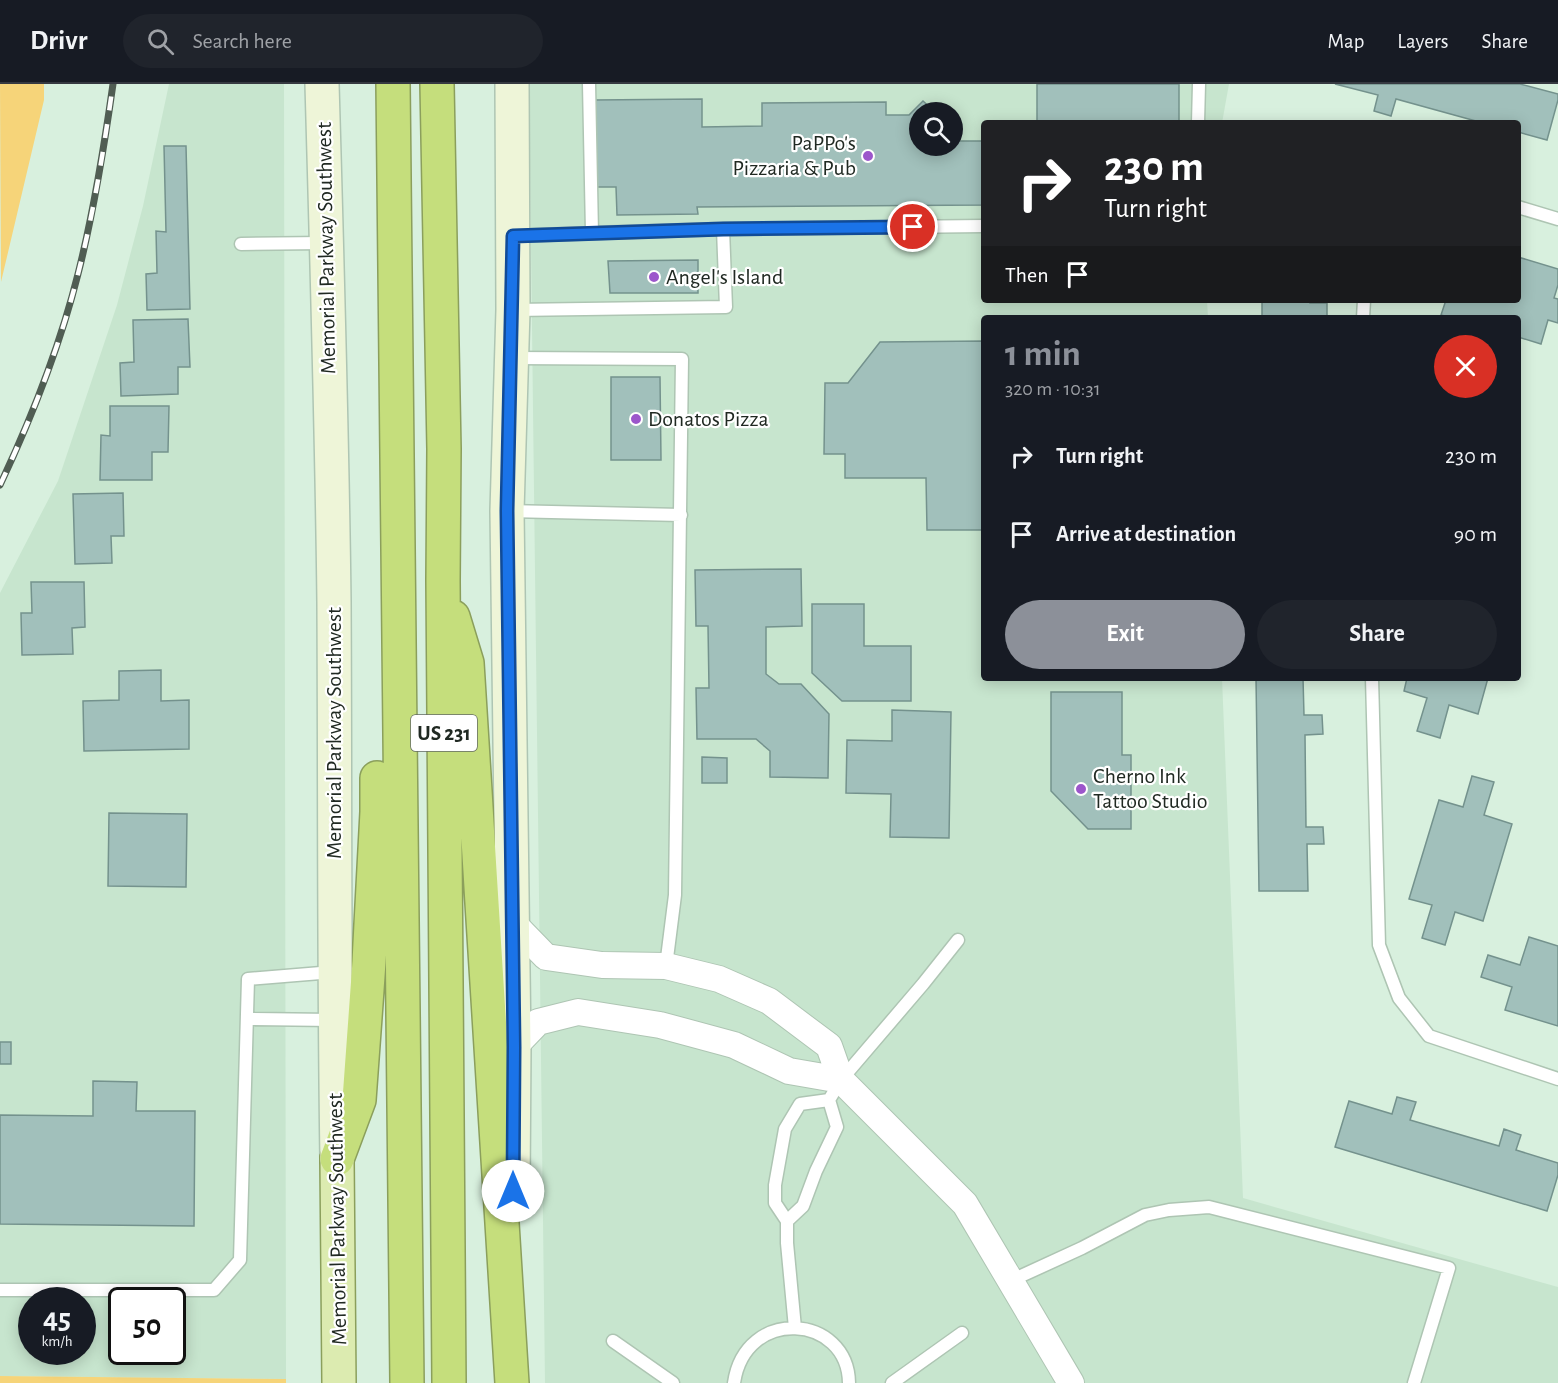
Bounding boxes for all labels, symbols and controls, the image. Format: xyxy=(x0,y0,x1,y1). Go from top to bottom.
search box xyxy=(123,14,543,68)
icon: search xyxy=(144,25,177,58)
text: Drivr xyxy=(30,27,87,55)
text: Search here xyxy=(192,30,292,52)
text: Map xyxy=(1328,31,1364,52)
text: Layers xyxy=(1397,31,1448,52)
text: Share xyxy=(1481,31,1528,52)
map controls xyxy=(909,102,963,156)
button: search xyxy=(909,102,963,156)
street label: Memorial Parkway Southwest xyxy=(313,122,339,374)
place label: PaPPo's Pizzaria & Pub xyxy=(732,132,856,179)
icon: right xyxy=(1005,144,1083,222)
text: 230 m xyxy=(1104,146,1204,188)
marker: PaPPo's Pizzaria & Pub xyxy=(861,149,875,163)
text: Turn right xyxy=(1104,195,1207,222)
pin xyxy=(887,201,938,252)
icon: arrive xyxy=(896,210,929,243)
icon: arrive xyxy=(1061,258,1094,291)
text: Then xyxy=(1005,264,1049,286)
place label: Angel's Island xyxy=(666,266,783,288)
marker: Angel's Island xyxy=(647,270,661,284)
button: close xyxy=(1434,335,1497,398)
text: 1 min xyxy=(1005,336,1081,372)
text: 320 m · 10:31 xyxy=(1005,379,1101,399)
place label: Donatos Pizza xyxy=(648,408,769,430)
marker: Donatos Pizza xyxy=(629,412,643,426)
icon: right xyxy=(1005,440,1038,473)
text: Turn right xyxy=(1056,445,1143,467)
text: 230 m xyxy=(1445,445,1497,467)
icon: arrive xyxy=(1005,518,1038,551)
text: Arrive at destination xyxy=(1056,523,1236,545)
text: 90 m xyxy=(1454,523,1497,545)
button: Exit xyxy=(1005,600,1245,669)
button: Share xyxy=(1257,600,1497,669)
street label: Memorial Parkway Southwest xyxy=(323,607,345,859)
road number: US 231 xyxy=(411,715,477,751)
place label: Cherno Ink Tattoo Studio xyxy=(1093,765,1208,812)
marker: Cherno Ink Tattoo Studio xyxy=(1074,782,1088,796)
street label: Memorial Parkway Southwest xyxy=(324,1093,350,1345)
position arrow xyxy=(481,1159,545,1223)
speed limit sign: 50 xyxy=(108,1287,186,1365)
text: 45 xyxy=(43,1304,71,1334)
text: km/h xyxy=(42,1334,72,1349)

